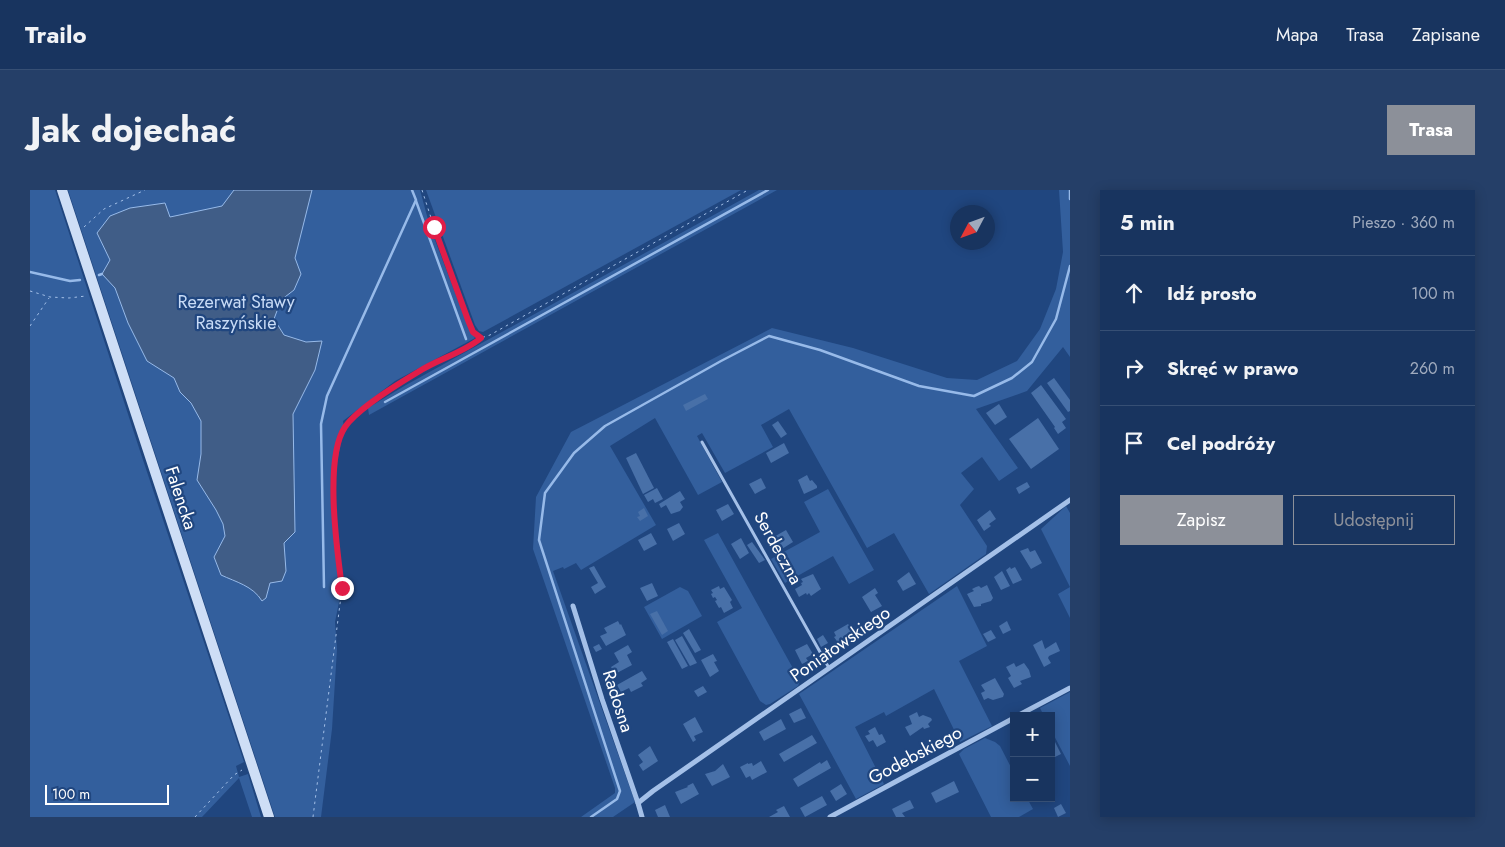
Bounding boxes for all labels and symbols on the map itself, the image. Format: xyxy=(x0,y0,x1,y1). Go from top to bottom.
north arrow xyxy=(950,205,995,250)
route start xyxy=(423,216,446,239)
park label: Rezerwat Stawy Raszyńskie xyxy=(177,289,295,336)
street label: Falencka xyxy=(159,463,203,533)
street label: Serdeczna xyxy=(747,507,809,589)
route end xyxy=(331,577,354,600)
street label: Poniatowskiego xyxy=(785,600,896,688)
street label: Radosna xyxy=(596,666,640,736)
street label: Godebskiego xyxy=(864,719,967,791)
scale bar xyxy=(45,782,169,805)

